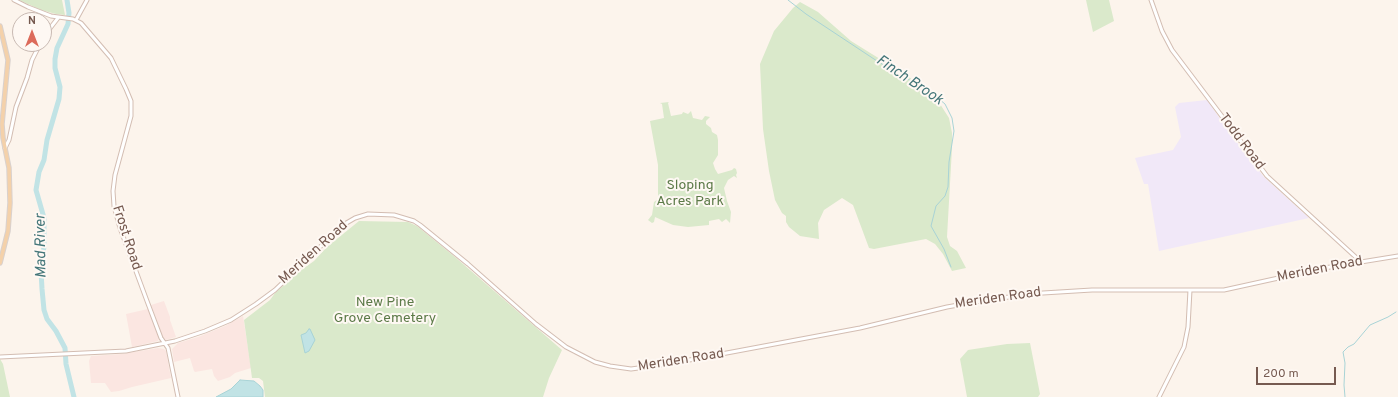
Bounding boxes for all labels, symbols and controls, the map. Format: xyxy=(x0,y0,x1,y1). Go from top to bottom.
north arrow xyxy=(12,12,52,52)
text: N xyxy=(28,14,36,28)
water label: Finch Brook xyxy=(872,52,946,110)
street label: Todd Road xyxy=(1214,110,1268,174)
park label: Sloping Acres Park xyxy=(656,178,724,210)
street label: Frost Road xyxy=(108,204,144,272)
water label: Mad River xyxy=(32,214,52,278)
street label: Meriden Road xyxy=(276,218,352,288)
street label: Meriden Road xyxy=(1276,253,1364,287)
street label: Meriden Road xyxy=(954,285,1042,313)
park label: New Pine Grove Cemetery xyxy=(334,295,436,328)
street label: Meriden Road xyxy=(637,346,725,376)
scale bar xyxy=(1258,359,1338,385)
text: 200 m xyxy=(1263,366,1299,382)

